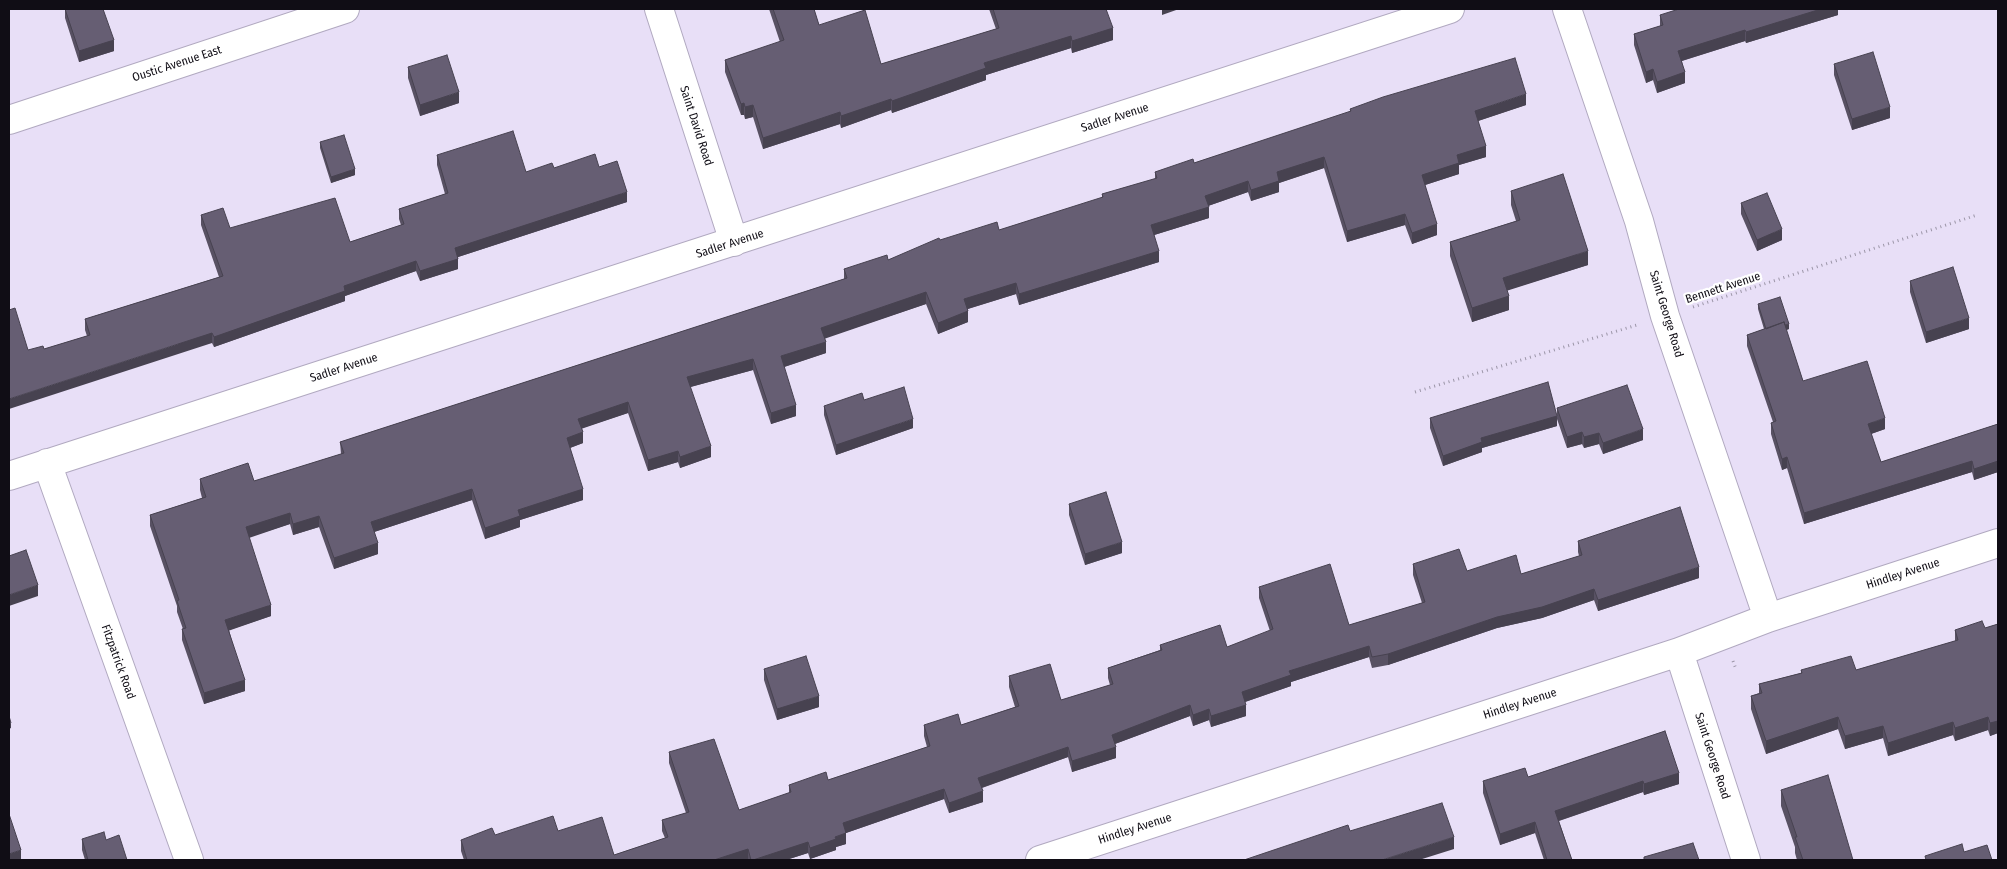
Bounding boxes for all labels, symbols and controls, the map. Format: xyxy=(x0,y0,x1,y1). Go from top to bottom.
street label: Oustic Avenue East xyxy=(131,43,223,85)
street label: Saint David Road xyxy=(676,84,716,168)
street label: Sadler Avenue xyxy=(1079,100,1151,136)
street label: Sadler Avenue xyxy=(694,226,766,262)
street label: Saint George Road xyxy=(1646,269,1686,359)
street label: Bennett Avenue xyxy=(1684,269,1762,307)
street label: Sadler Avenue xyxy=(308,350,380,386)
street label: Hindley Avenue xyxy=(1865,555,1941,593)
street label: Fitzpatrick Road xyxy=(98,623,138,701)
street label: Hindley Avenue xyxy=(1482,685,1558,723)
street label: Saint George Road xyxy=(1691,711,1733,801)
street label: Hindley Avenue xyxy=(1097,810,1173,848)

